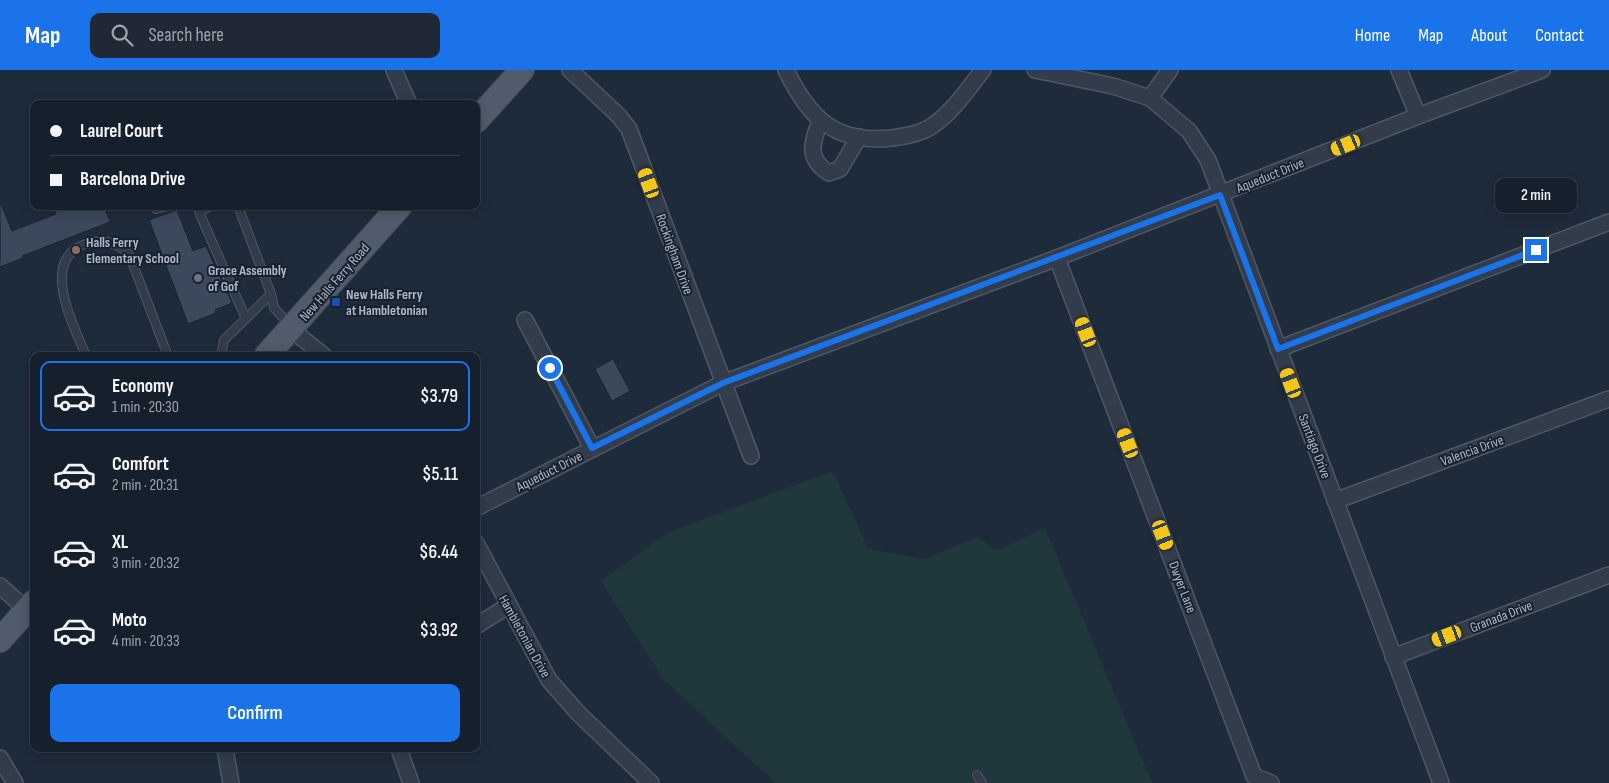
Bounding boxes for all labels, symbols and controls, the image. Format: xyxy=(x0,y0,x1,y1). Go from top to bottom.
search box xyxy=(90,13,440,58)
text: Map xyxy=(25,21,60,50)
icon: search xyxy=(108,21,136,49)
text: Search here xyxy=(148,24,224,47)
text: Home xyxy=(1355,25,1390,46)
text: Map xyxy=(1418,25,1443,46)
text: About xyxy=(1471,25,1507,46)
text: Contact xyxy=(1535,25,1584,46)
text: Laurel Court xyxy=(80,120,163,143)
car xyxy=(1329,132,1362,158)
street label: Aqueduct Drive xyxy=(1233,154,1307,197)
car xyxy=(636,166,661,200)
text: Barcelona Drive xyxy=(80,168,185,191)
callout: 2 min xyxy=(1495,178,1577,212)
text: 2 min xyxy=(1521,186,1551,205)
street label: Rockingham Drive xyxy=(652,212,697,297)
place label: Halls Ferry Elementary School xyxy=(86,234,179,267)
route end xyxy=(1525,239,1547,261)
street label: New Halls Ferry Road xyxy=(296,240,373,325)
marker: Halls Ferry Elementary School xyxy=(70,244,82,256)
place label: Grace Assembly of Gof xyxy=(208,262,287,295)
marker: Grace Assembly of Gof xyxy=(192,272,204,284)
place label: New Halls Ferry at Hambletonian xyxy=(346,286,428,319)
marker: New Halls Ferry at Hambletonian xyxy=(330,296,342,308)
car xyxy=(1073,315,1098,349)
route start xyxy=(539,357,561,379)
car xyxy=(1278,366,1303,400)
icon: car xyxy=(52,374,97,419)
text: Economy xyxy=(112,375,174,398)
text: $3.79 xyxy=(420,385,458,408)
text: 1 min · 20:30 xyxy=(112,398,179,417)
street label: Santiago Drive xyxy=(1294,412,1335,481)
car xyxy=(1115,426,1140,460)
street label: Valencia Drive xyxy=(1438,431,1506,470)
street label: Aqueduct Drive xyxy=(513,448,585,496)
icon: car xyxy=(52,452,97,497)
text: Comfort xyxy=(112,453,169,476)
text: $5.11 xyxy=(422,463,458,486)
text: 2 min · 20:31 xyxy=(112,476,178,495)
car xyxy=(1150,518,1175,552)
icon: car xyxy=(52,530,97,575)
text: XL xyxy=(112,531,128,554)
text: $6.44 xyxy=(419,541,458,564)
text: 3 min · 20:32 xyxy=(112,554,180,573)
street label: Dwyer Lane xyxy=(1165,559,1200,615)
street label: Hambletonian Drive xyxy=(495,592,554,681)
street label: Granada Drive xyxy=(1468,597,1535,636)
icon: car xyxy=(52,608,97,653)
text: Moto xyxy=(112,609,147,632)
text: $3.92 xyxy=(420,619,458,642)
car xyxy=(1430,624,1463,648)
text: 4 min · 20:33 xyxy=(112,632,180,651)
button: Confirm xyxy=(50,684,460,742)

